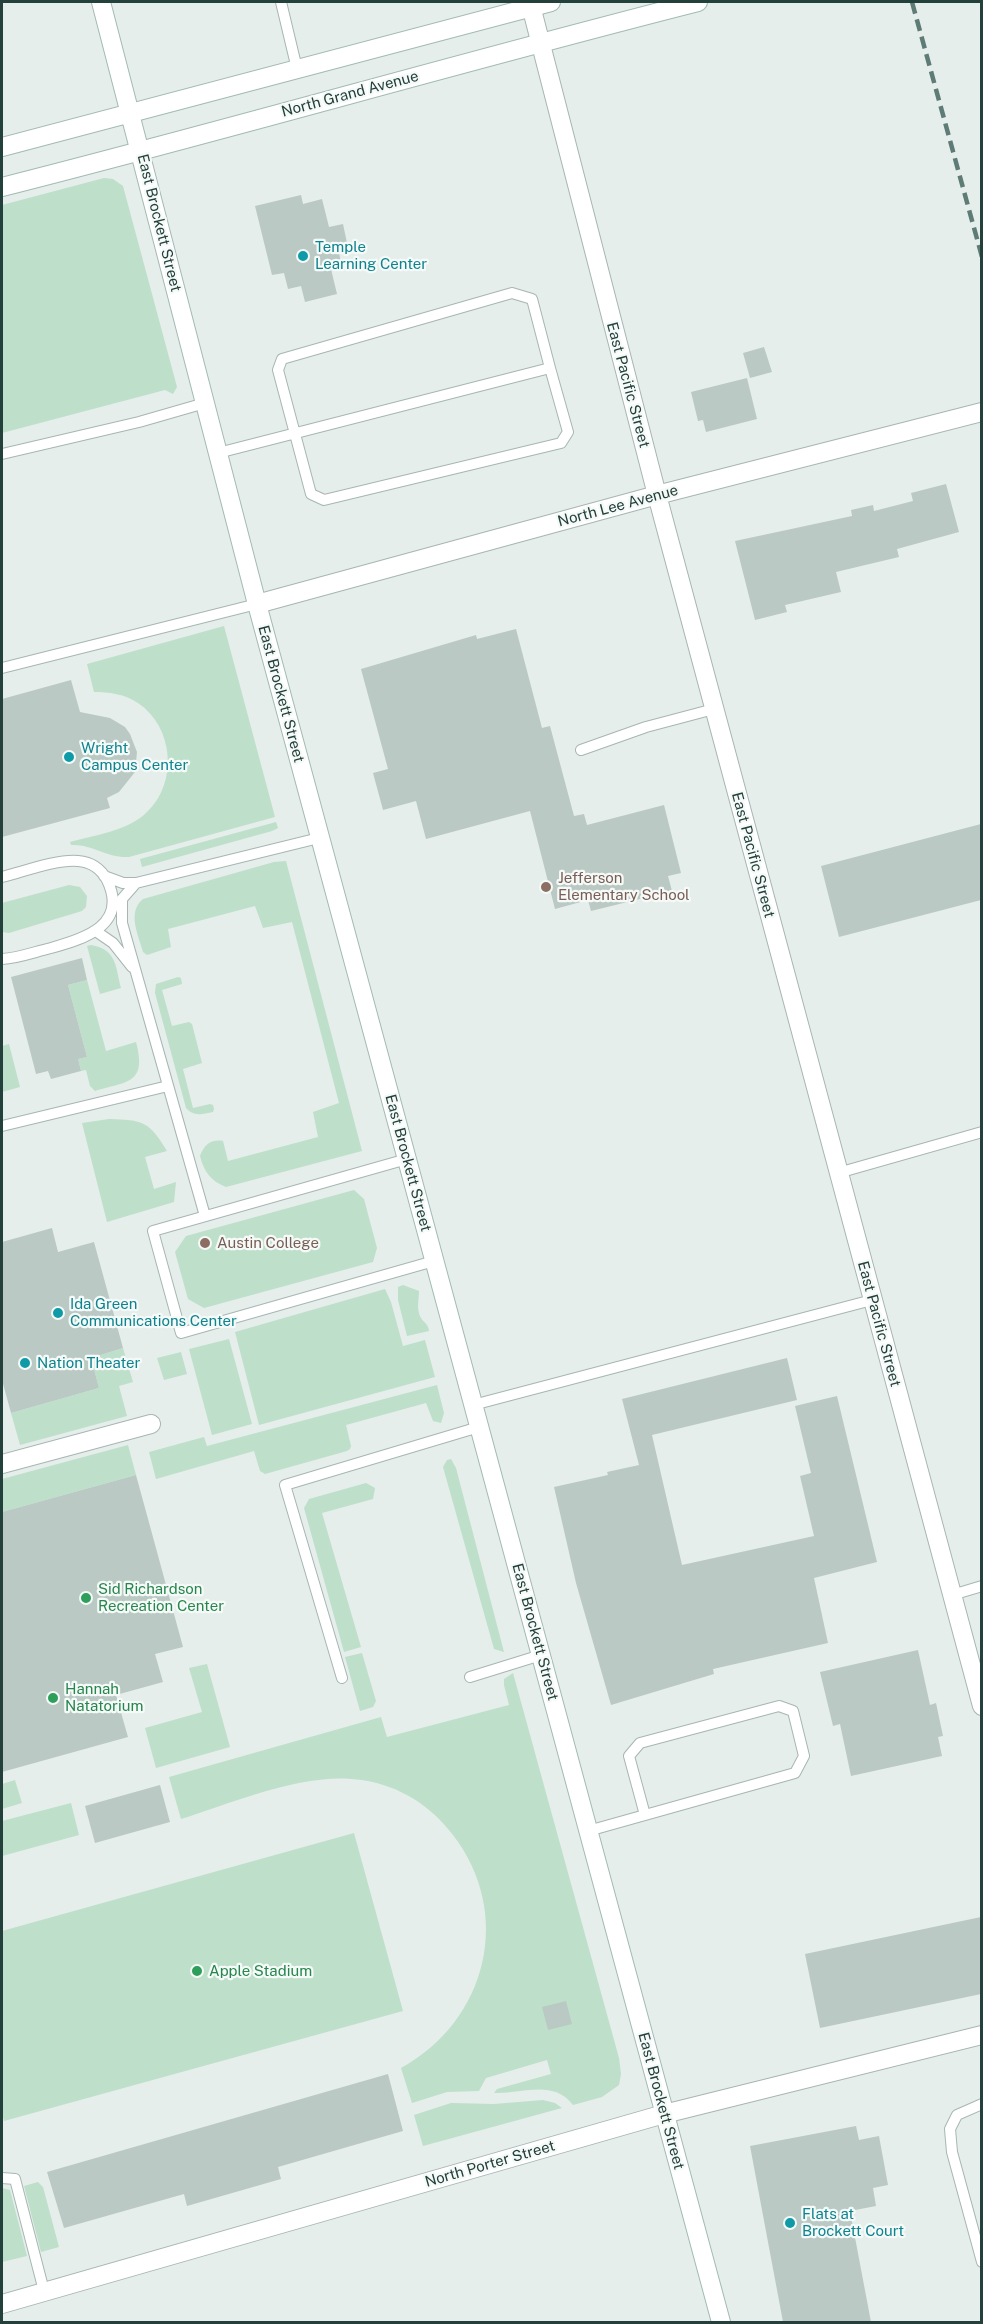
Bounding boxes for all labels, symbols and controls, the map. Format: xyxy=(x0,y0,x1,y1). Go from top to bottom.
street label: North Grand Avenue xyxy=(280,67,420,121)
street label: East Brockett Street xyxy=(133,152,185,294)
place label: Temple Learning Center xyxy=(315,238,427,273)
marker: Temple Learning Center xyxy=(296,249,310,263)
street label: East Pacific Street xyxy=(603,320,653,450)
street label: North Lee Avenue xyxy=(556,481,680,531)
street label: East Brockett Street xyxy=(254,623,308,765)
place label: Wright Campus Center xyxy=(81,739,188,774)
marker: Wright Campus Center xyxy=(62,750,76,764)
street label: East Pacific Street xyxy=(728,790,778,920)
place label: Jefferson Elementary School xyxy=(558,869,690,904)
marker: Jefferson Elementary School xyxy=(539,880,553,894)
street label: East Brockett Street xyxy=(381,1092,435,1234)
place label: Austin College xyxy=(217,1234,319,1252)
marker: Austin College xyxy=(198,1236,212,1250)
street label: East Pacific Street xyxy=(854,1259,904,1389)
place label: Ida Green Communications Center xyxy=(70,1295,237,1330)
marker: Ida Green Communications Center xyxy=(51,1306,65,1320)
place label: Nation Theater xyxy=(37,1354,140,1372)
marker: Nation Theater xyxy=(18,1356,32,1370)
street label: East Brockett Street xyxy=(508,1561,562,1703)
place label: Sid Richardson Recreation Center xyxy=(98,1580,224,1615)
marker: Sid Richardson Recreation Center xyxy=(79,1591,93,1605)
place label: Hannah Natatorium xyxy=(65,1680,143,1715)
marker: Hannah Natatorium xyxy=(46,1691,60,1705)
place label: Apple Stadium xyxy=(209,1962,312,1980)
marker: Apple Stadium xyxy=(190,1964,204,1978)
street label: East Brockett Street xyxy=(634,2030,688,2172)
street label: North Porter Street xyxy=(423,2137,557,2191)
place label: Flats at Brockett Court xyxy=(802,2205,904,2240)
marker: Flats at Brockett Court xyxy=(783,2216,797,2230)

